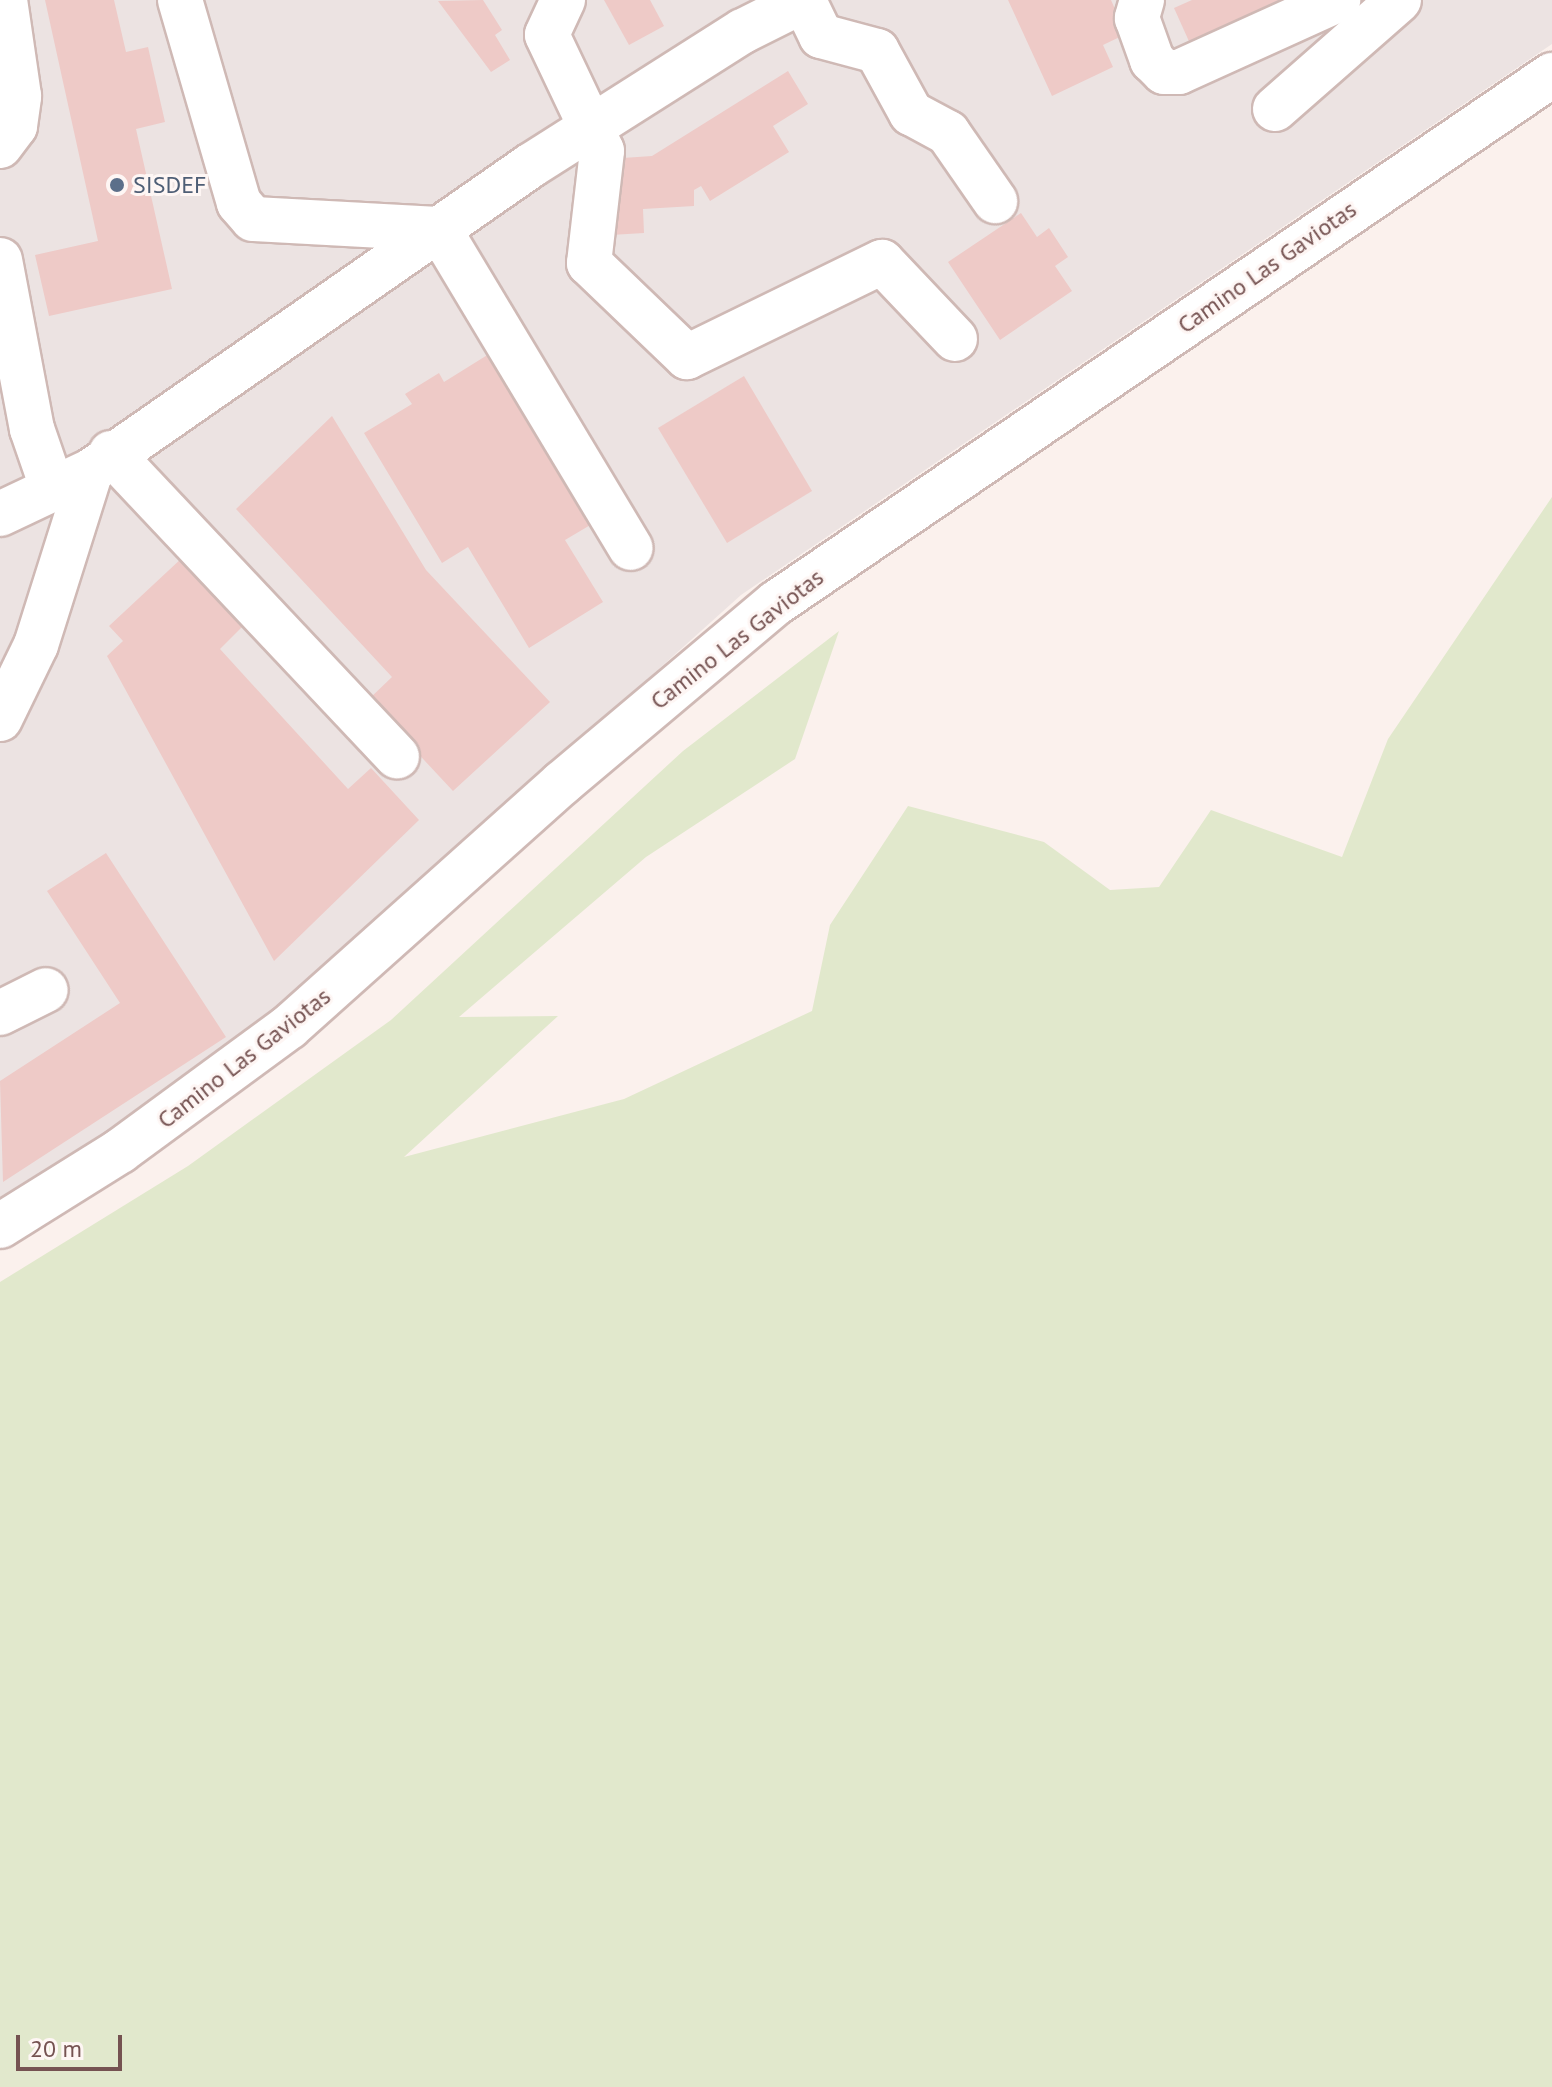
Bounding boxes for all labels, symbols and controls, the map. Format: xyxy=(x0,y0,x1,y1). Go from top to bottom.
place label: SISDEF xyxy=(133,171,206,199)
marker: SISDEF xyxy=(108,176,126,194)
street label: Camino Las Gaviotas xyxy=(1172,195,1362,339)
street label: Camino Las Gaviotas xyxy=(645,563,829,715)
street label: Camino Las Gaviotas xyxy=(152,982,336,1134)
scale bar xyxy=(20,2019,126,2069)
text: 20 m xyxy=(30,2033,82,2064)

